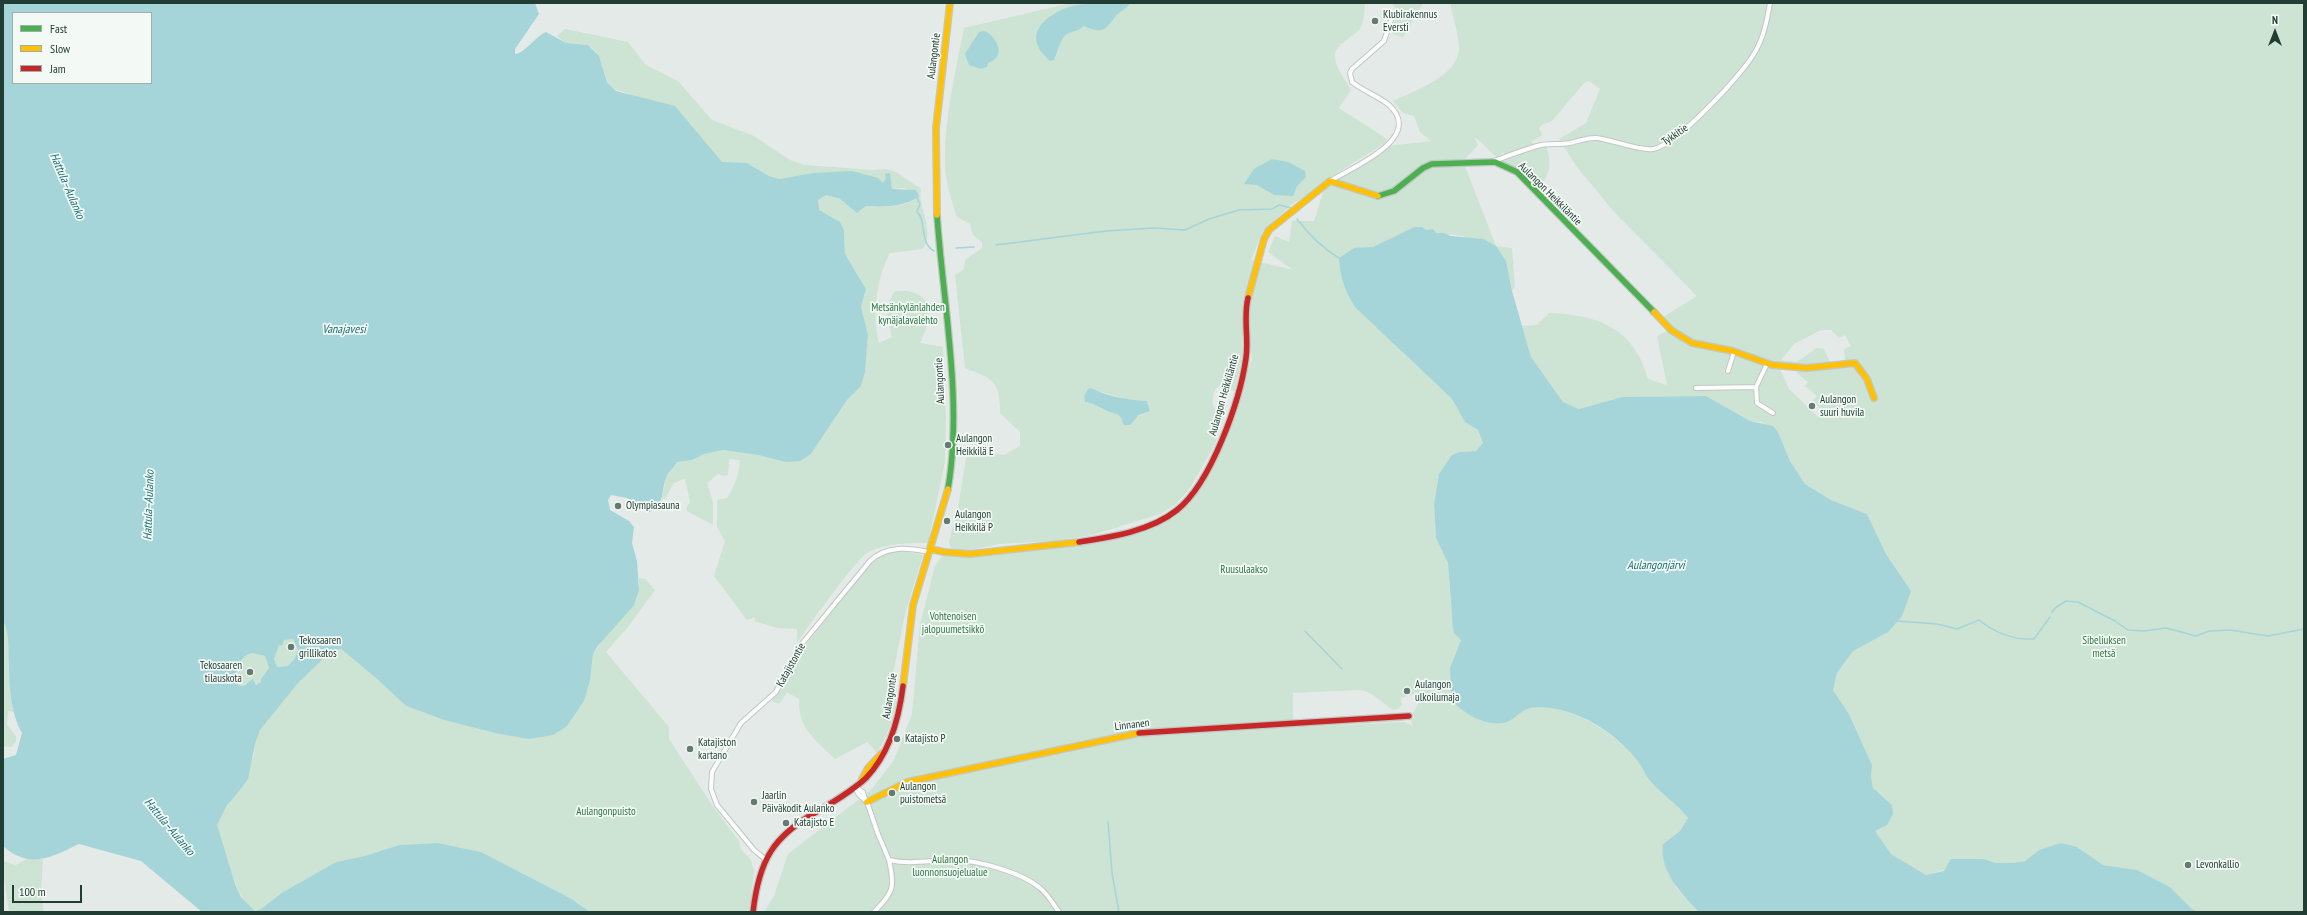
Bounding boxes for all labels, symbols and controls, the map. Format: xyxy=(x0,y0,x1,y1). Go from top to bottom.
place label: Klubirakennus Eversti xyxy=(1383,8,1437,34)
legend xyxy=(12,12,152,84)
north arrow xyxy=(2255,12,2295,52)
text: N xyxy=(2272,13,2278,27)
marker: Klubirakennus Eversti xyxy=(1370,16,1380,26)
text: Fast xyxy=(50,21,67,36)
street label: Aulangontie xyxy=(925,32,943,80)
text: Slow xyxy=(50,41,70,56)
text: Jam xyxy=(50,61,66,76)
street label: Tykkitie xyxy=(1659,121,1691,149)
water label: Hattula–Aulanko xyxy=(47,151,87,221)
street label: Aulangon Heikkiläntie xyxy=(1516,160,1584,228)
park label: Metsänkylänlahden kynäjalavalehto xyxy=(871,301,945,327)
water label: Vanajavesi xyxy=(322,323,366,337)
street label: Aulangon Heikkiläntie xyxy=(1206,353,1242,437)
street label: Aulangontie xyxy=(932,358,948,404)
place label: Aulangon suuri huvila xyxy=(1820,393,1864,419)
marker: Aulangon suuri huvila xyxy=(1807,401,1817,411)
place label: Aulangon Heikkilä E xyxy=(956,432,994,458)
marker: Aulangon Heikkilä E xyxy=(943,440,953,450)
water label: Hattula–Aulanko xyxy=(141,470,157,540)
place label: Olympiasauna xyxy=(626,499,680,513)
marker: Olympiasauna xyxy=(613,501,623,511)
place label: Aulangon Heikkilä P xyxy=(955,508,993,534)
marker: Aulangon Heikkilä P xyxy=(942,516,952,526)
water label: Aulangonjärvi xyxy=(1627,559,1685,573)
park label: Ruusulaakso xyxy=(1220,563,1268,577)
park label: Vohtenoisen jalopuumetsikkö xyxy=(922,610,984,636)
place label: Tekosaaren grillikatos xyxy=(299,634,341,660)
park label: Sibeliuksen metsä xyxy=(2082,634,2126,660)
street label: Katajistontie xyxy=(774,641,808,689)
marker: Tekosaaren grillikatos xyxy=(286,642,296,652)
place label: Tekosaaren tilauskota xyxy=(200,659,242,685)
marker: Tekosaaren tilauskota xyxy=(245,667,255,677)
street label: Aulangontie xyxy=(880,672,900,720)
place label: Aulangon ulkoilumaja xyxy=(1415,678,1459,704)
marker: Aulangon ulkoilumaja xyxy=(1402,686,1412,696)
street label: Linnanen xyxy=(1114,716,1150,734)
place label: Katajisto P xyxy=(905,732,945,746)
marker: Katajisto P xyxy=(892,734,902,744)
place label: Katajiston kartano xyxy=(698,736,736,762)
marker: Katajiston kartano xyxy=(685,744,695,754)
place label: Aulangon puistometsä xyxy=(900,780,946,806)
marker: Aulangon puistometsä xyxy=(887,788,897,798)
place label: Jaarlin Päiväkodit Aulanko xyxy=(762,789,835,815)
water label: Hattula–Aulanko xyxy=(141,795,197,859)
marker: Jaarlin Päiväkodit Aulanko xyxy=(749,797,759,807)
park label: Aulangonpuisto xyxy=(576,805,636,819)
place label: Katajisto E xyxy=(794,816,834,830)
marker: Katajisto E xyxy=(781,818,791,828)
park label: Aulangon luonnonsuojelualue xyxy=(912,853,988,879)
place label: Levonkallio xyxy=(2196,858,2239,872)
marker: Levonkallio xyxy=(2183,860,2193,870)
scale bar xyxy=(14,877,84,903)
text: 100 m xyxy=(19,884,46,899)

